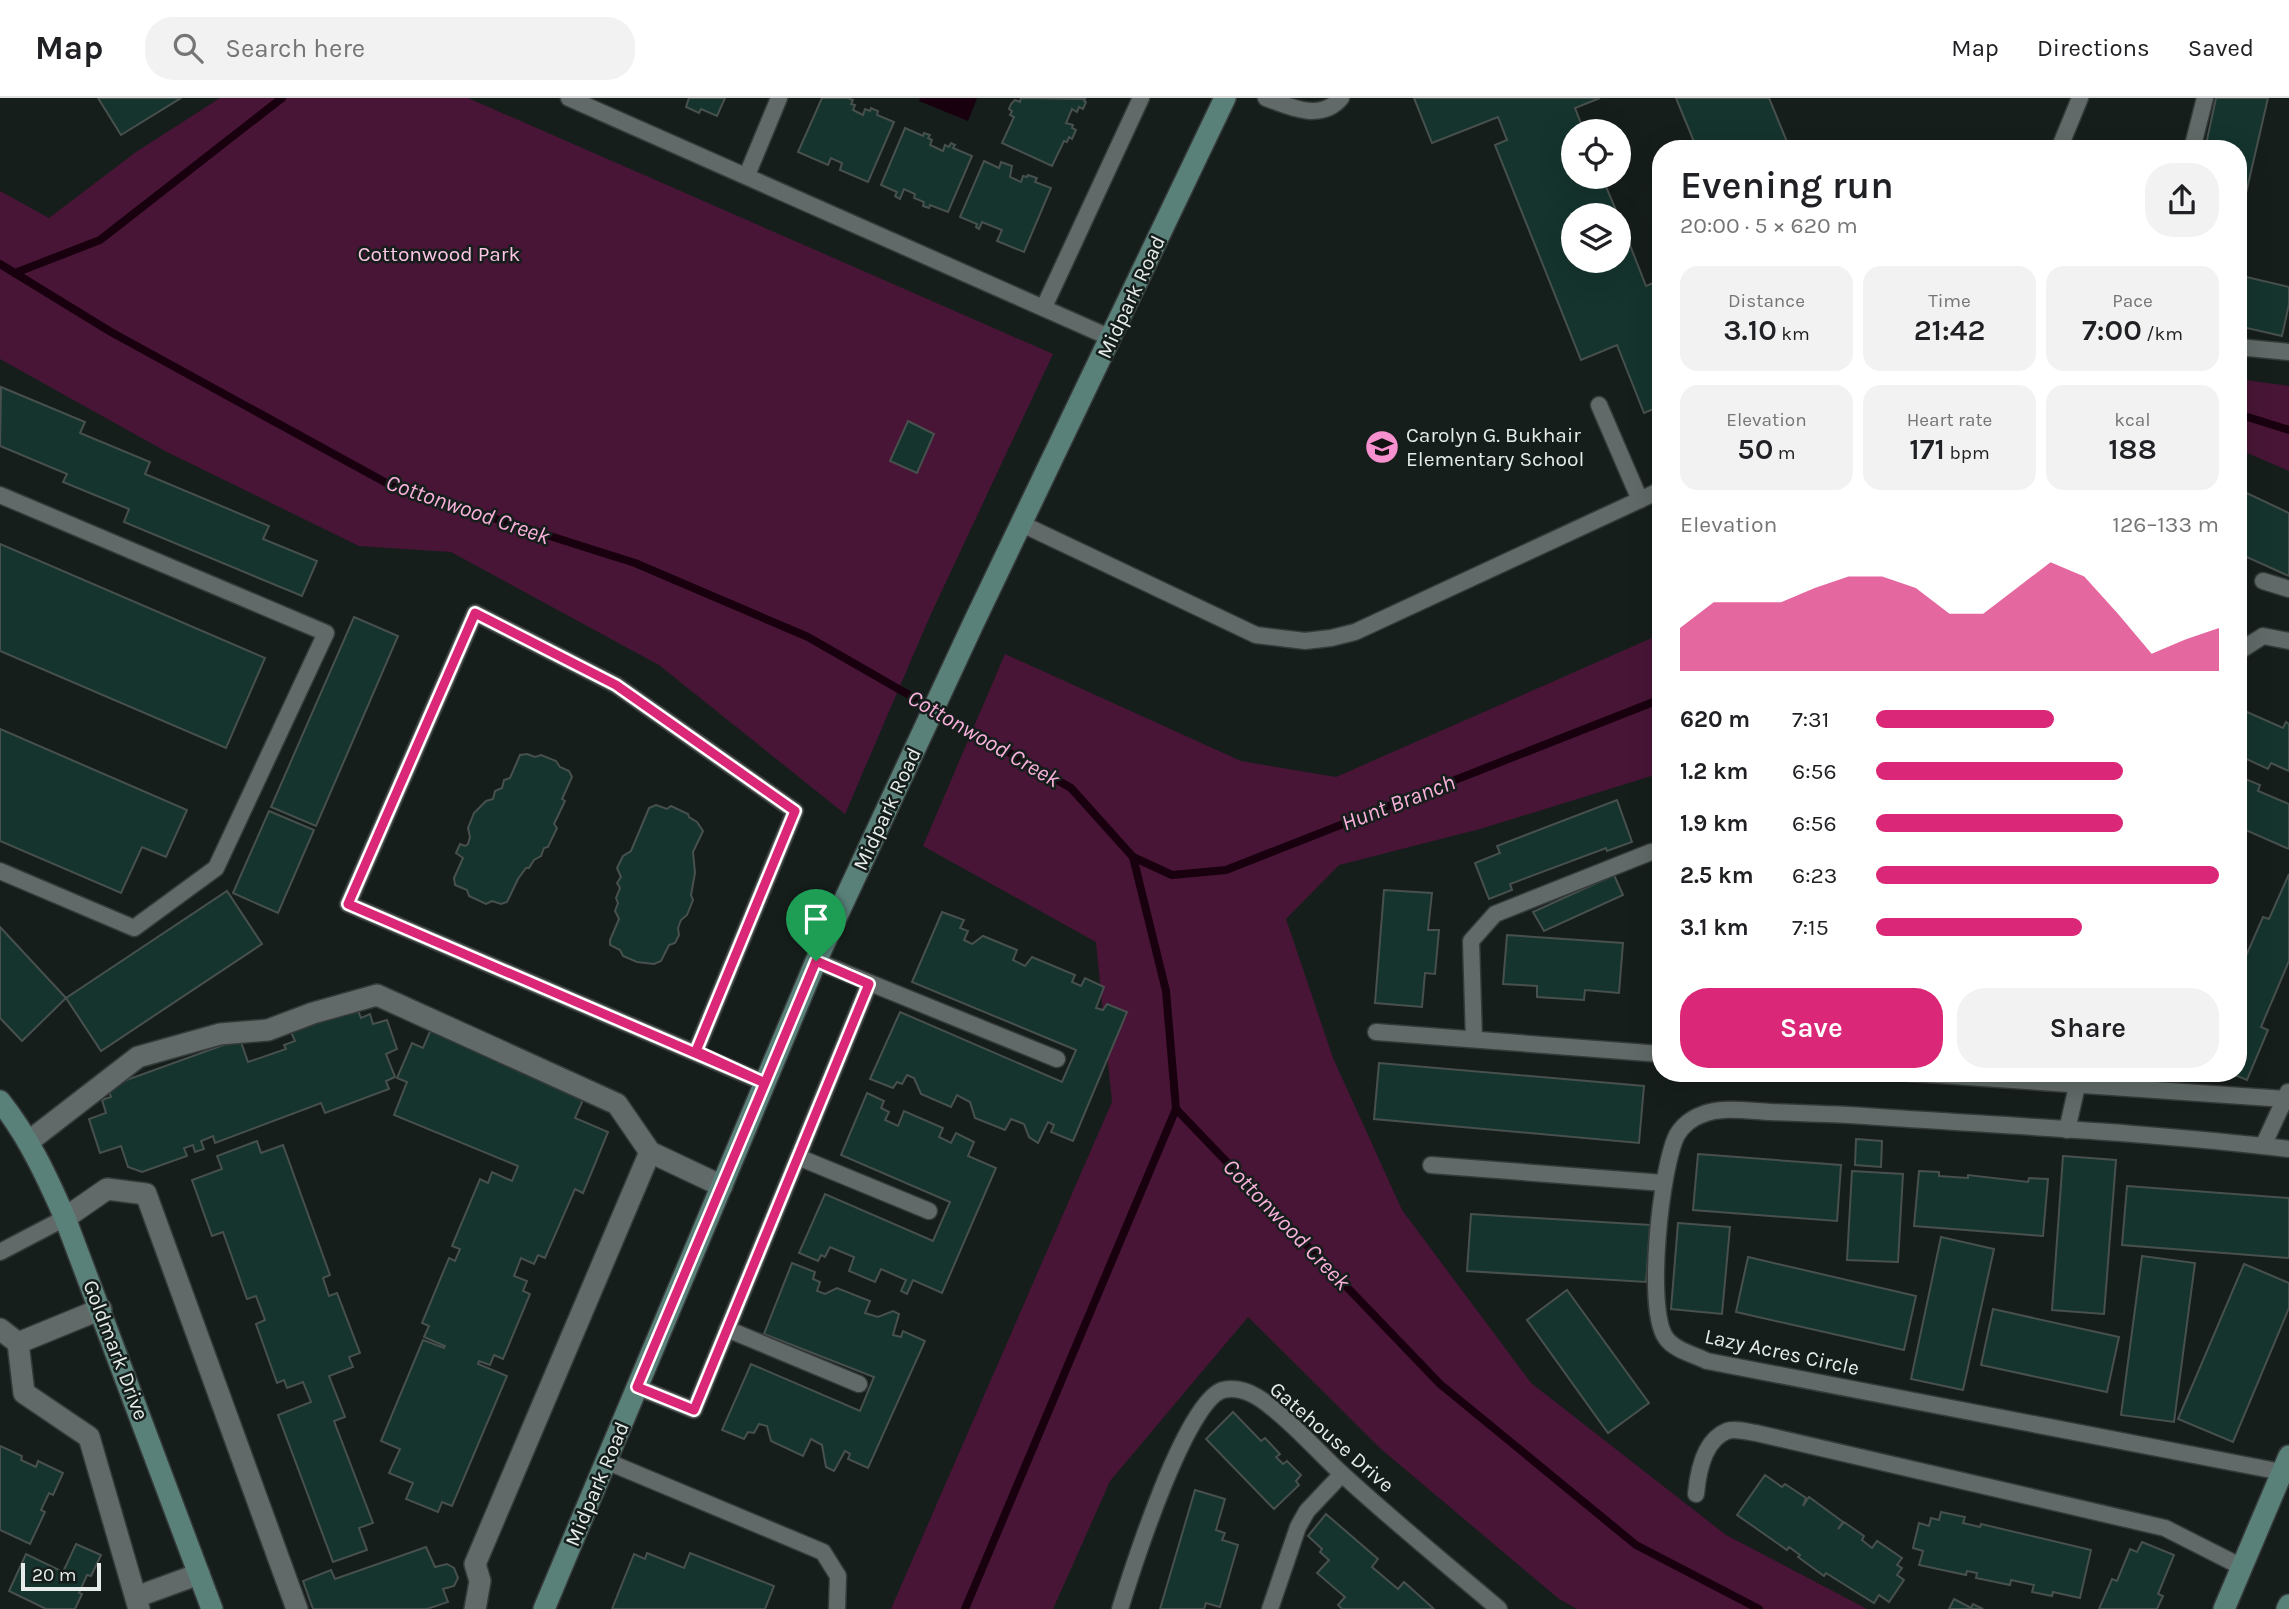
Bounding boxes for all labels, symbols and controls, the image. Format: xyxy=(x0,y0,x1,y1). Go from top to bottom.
search box xyxy=(145,17,635,80)
text: Map xyxy=(35,29,103,67)
icon: search xyxy=(169,29,207,67)
text: Search here xyxy=(225,33,365,64)
text: Map xyxy=(1951,34,1999,62)
text: Directions xyxy=(2037,34,2150,62)
text: Saved xyxy=(2188,34,2254,62)
map controls xyxy=(1561,119,1631,273)
button: locate xyxy=(1561,119,1631,189)
text: Evening run xyxy=(1680,163,1894,208)
button: share xyxy=(2145,163,2219,237)
button: layers xyxy=(1561,203,1631,273)
text: 20:00 · 5 × 620 m xyxy=(1680,212,1858,239)
street label: Midpark Road xyxy=(1092,232,1170,362)
park label: Cottonwood Park xyxy=(358,242,520,266)
text: Distance xyxy=(1728,290,1805,312)
text: Time xyxy=(1928,290,1971,312)
text: Pace xyxy=(2112,290,2153,312)
text: 3.10 xyxy=(1723,312,1777,348)
text: 21:42 xyxy=(1914,312,1985,348)
text: 7:00 xyxy=(2082,312,2142,348)
text: km xyxy=(1777,323,1810,345)
text: /km xyxy=(2142,323,2183,345)
text: Elevation xyxy=(1726,409,1807,431)
text: Heart rate xyxy=(1907,409,1992,431)
text: kcal xyxy=(2114,409,2151,431)
place label: Carolyn G. Bukhair Elementary School xyxy=(1406,423,1584,471)
school or university icon: Carolyn G. Bukhair Elementary School xyxy=(1363,428,1401,466)
text: 50 xyxy=(1737,431,1773,467)
text: 171 xyxy=(1909,431,1945,467)
text: 188 xyxy=(2108,431,2157,467)
text: m xyxy=(1773,442,1796,464)
text: bpm xyxy=(1945,442,1990,464)
water label: Cottonwood Creek xyxy=(382,469,554,550)
text: Elevation xyxy=(1680,511,1777,538)
text: 126–133 m xyxy=(2112,511,2219,538)
water label: Cottonwood Creek xyxy=(903,684,1065,793)
text: 620 m xyxy=(1680,706,1750,733)
text: 7:31 xyxy=(1792,706,1829,733)
street label: Midpark Road xyxy=(848,744,926,874)
text: 1.2 km xyxy=(1680,758,1748,785)
text: 6:56 xyxy=(1792,758,1837,785)
water label: Hunt Branch xyxy=(1338,768,1459,836)
text: 1.9 km xyxy=(1680,810,1748,837)
text: 6:56 xyxy=(1792,810,1837,837)
text: 2.5 km xyxy=(1680,862,1754,889)
text: 6:23 xyxy=(1792,862,1837,889)
pin xyxy=(786,889,846,961)
icon: arrive xyxy=(797,900,835,938)
text: 3.1 km xyxy=(1680,914,1749,941)
text: 7:15 xyxy=(1792,914,1829,941)
button: Save xyxy=(1680,988,1943,1068)
button: Share xyxy=(1957,988,2219,1068)
water label: Cottonwood Creek xyxy=(1217,1153,1356,1296)
street label: Goldmark Drive xyxy=(78,1277,154,1423)
street label: Lazy Acres Circle xyxy=(1702,1324,1862,1380)
street label: Gatehouse Drive xyxy=(1265,1377,1399,1497)
street label: Midpark Road xyxy=(560,1418,634,1550)
scale bar xyxy=(21,1560,102,1592)
text: 20 m xyxy=(32,1564,77,1586)

